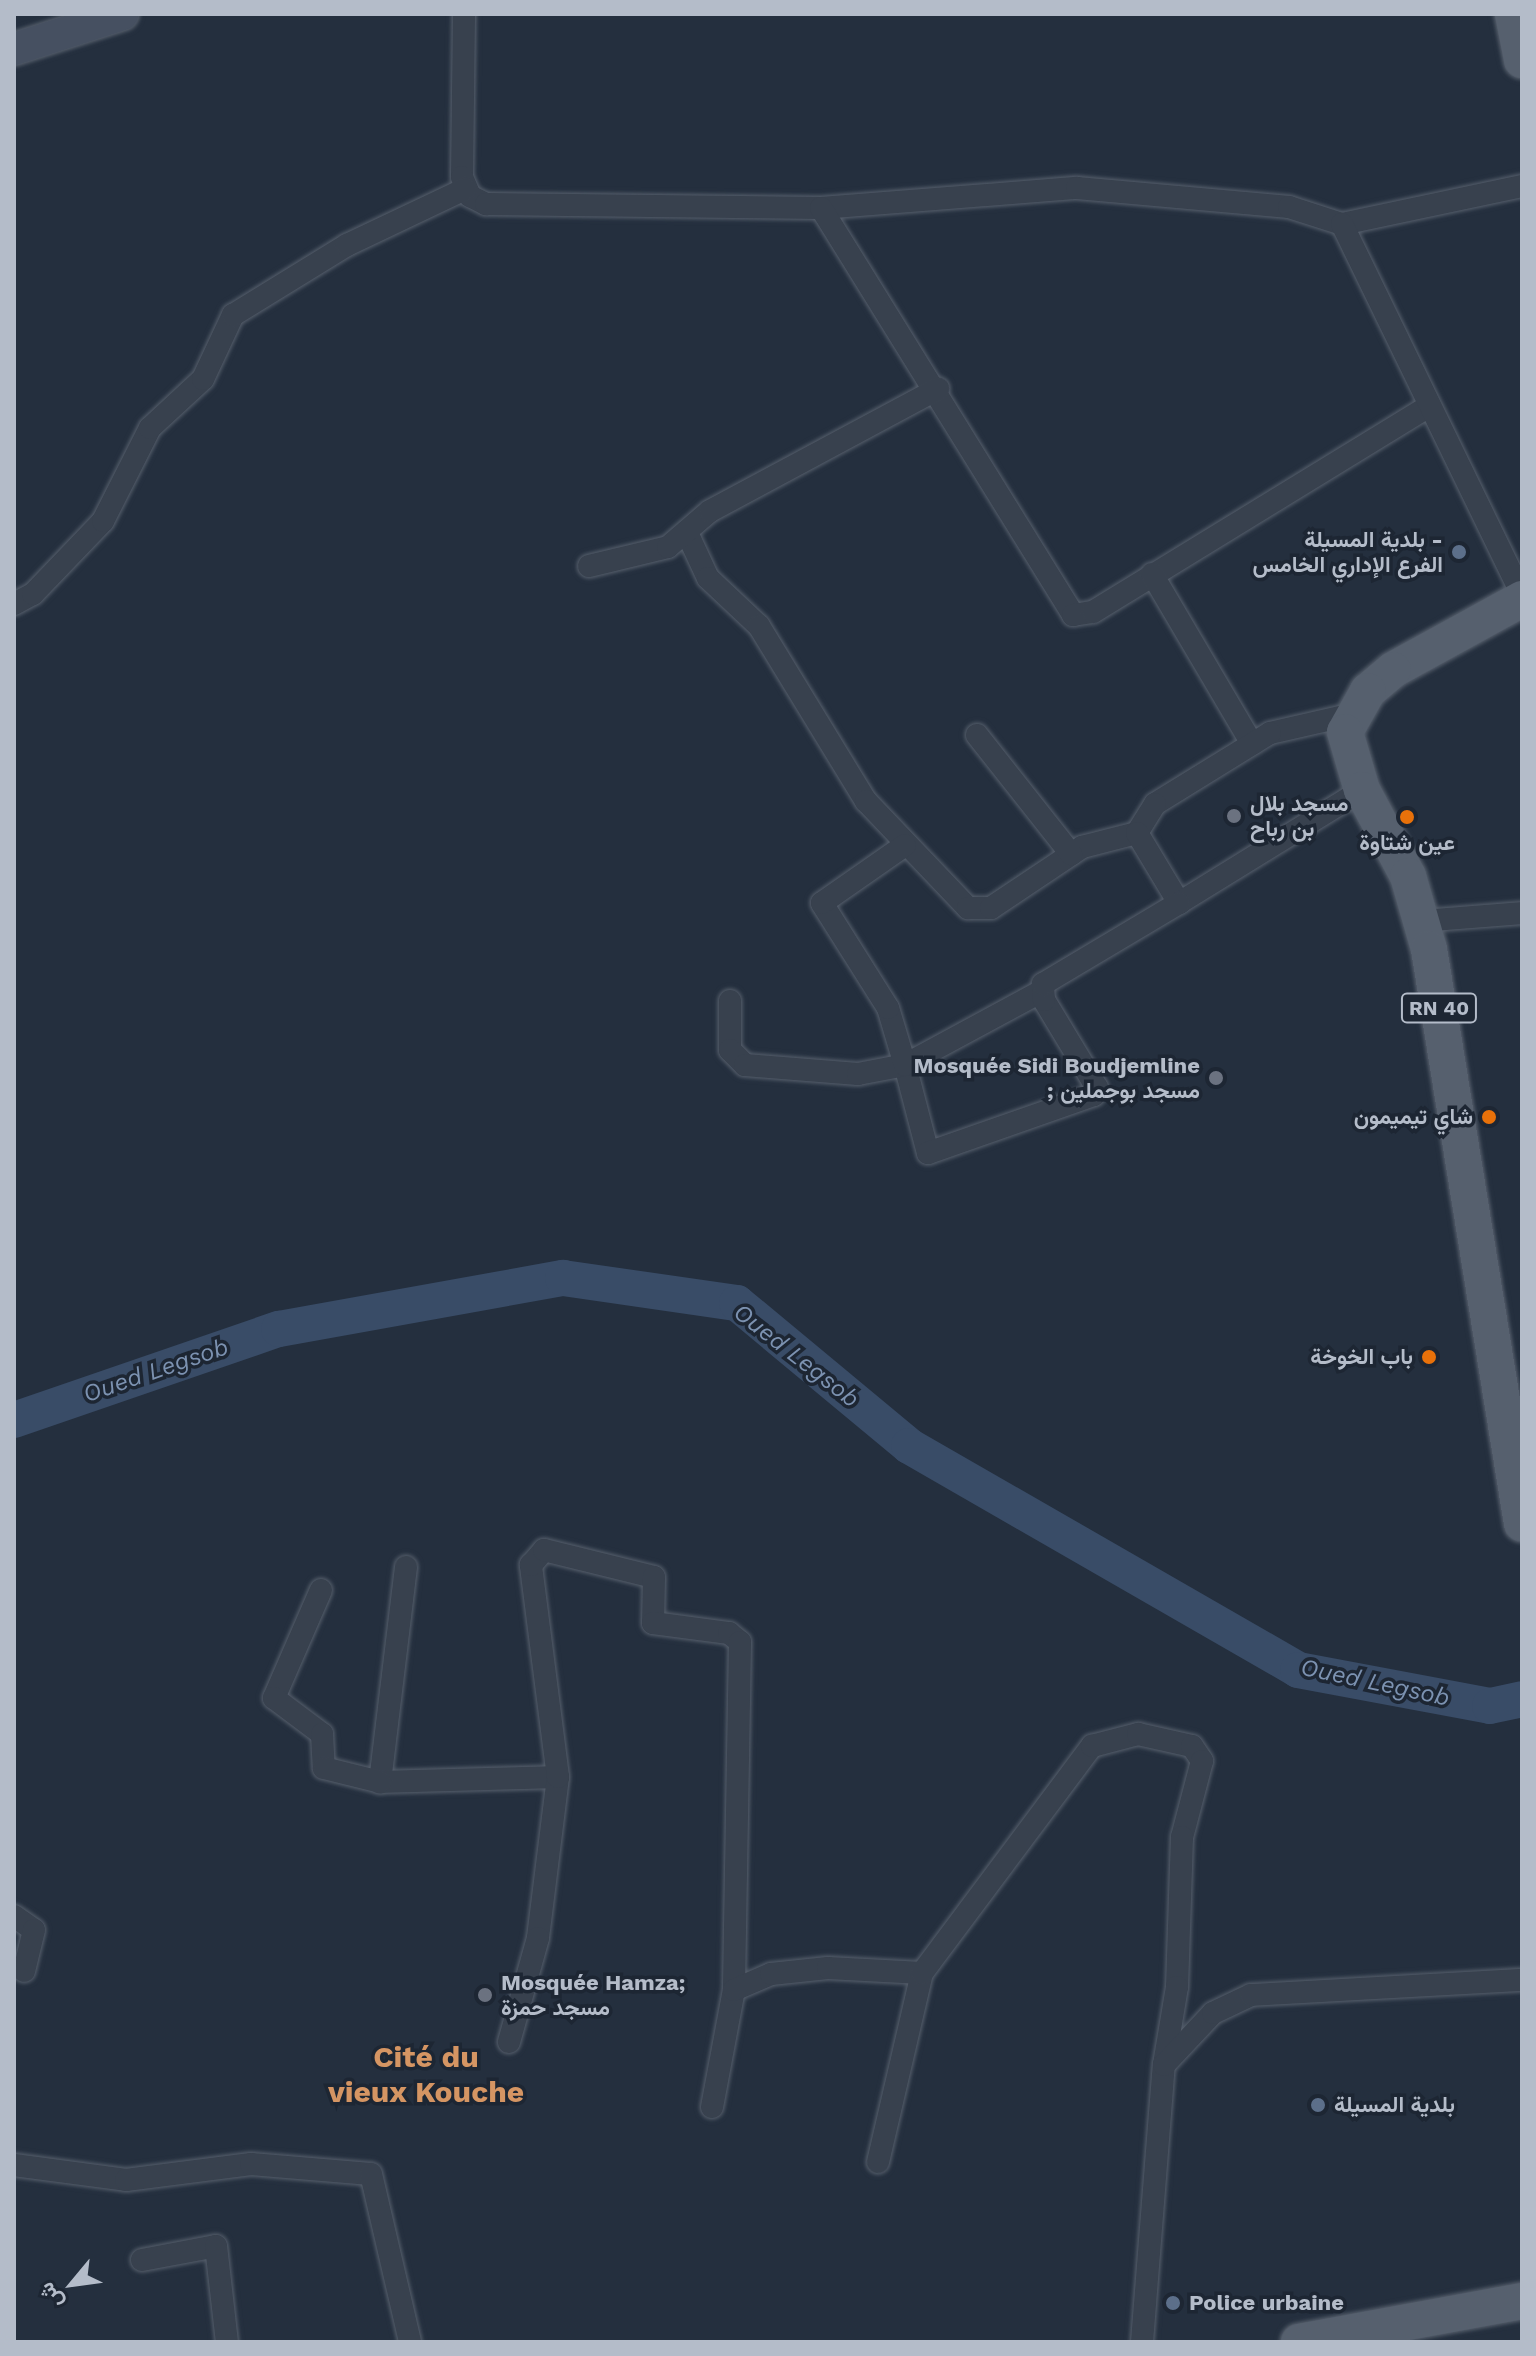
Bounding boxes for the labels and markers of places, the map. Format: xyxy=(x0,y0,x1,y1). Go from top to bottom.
place label: بلدية المسيلة - الفرع الإداري الخامس xyxy=(1252,526,1443,578)
marker: بلدية المسيلة - الفرع الإداري الخامس xyxy=(1450,543,1468,561)
place label: مسجد بلال بن رباح xyxy=(1250,790,1348,842)
marker: مسجد بلال بن رباح xyxy=(1225,807,1243,825)
marker: عين شتاوة xyxy=(1398,808,1416,826)
place label: عين شتاوة xyxy=(1359,830,1455,856)
place label: Mosquée Sidi Boudjemline ; مسجد بوجملين xyxy=(914,1052,1200,1104)
marker: Mosquée Sidi Boudjemline ; مسجد بوجملين xyxy=(1207,1069,1225,1087)
place label: شاي تيميمون xyxy=(1354,1104,1473,1130)
marker: شاي تيميمون xyxy=(1480,1108,1498,1126)
place label: باب الخوخة xyxy=(1310,1344,1413,1370)
marker: باب الخوخة xyxy=(1420,1348,1438,1366)
place label: Mosquée Hamza; مسجد حمزة xyxy=(501,1969,685,2020)
marker: Mosquée Hamza; مسجد حمزة xyxy=(476,1986,494,2004)
place label: بلدية المسيلة xyxy=(1334,2092,1455,2118)
marker: بلدية المسيلة xyxy=(1309,2096,1327,2114)
place label: Police urbaine xyxy=(1189,2290,1344,2316)
marker: Police urbaine xyxy=(1164,2294,1182,2312)

